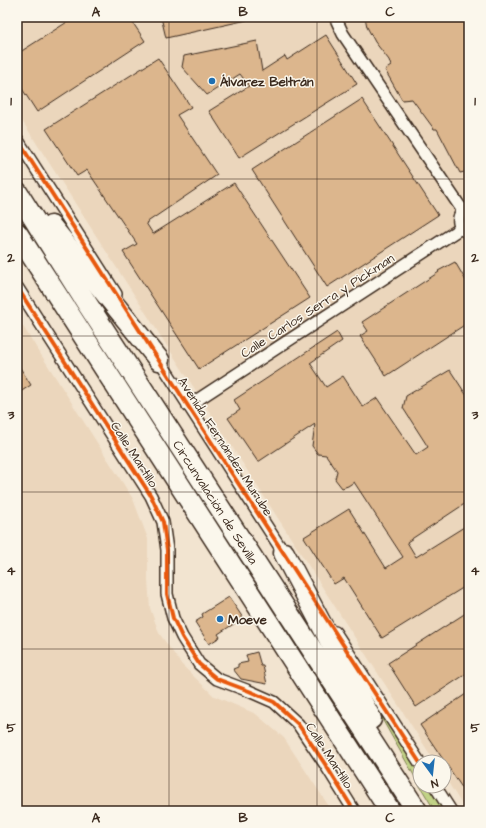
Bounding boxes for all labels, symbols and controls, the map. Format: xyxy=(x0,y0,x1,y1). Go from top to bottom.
text: A xyxy=(92,3,101,21)
text: B xyxy=(238,3,248,21)
text: C xyxy=(385,3,395,21)
place label: Álvarez Beltrán xyxy=(220,73,314,91)
marker: Álvarez Beltrán xyxy=(207,76,217,86)
text: 1 xyxy=(10,92,12,110)
text: 1 xyxy=(474,92,476,110)
text: 2 xyxy=(6,249,15,267)
street label: Calle Carlos Serra y Pickman xyxy=(237,249,399,363)
text: 2 xyxy=(470,249,479,267)
street label: Avenida Fernández Murube xyxy=(173,373,277,520)
text: 3 xyxy=(7,406,15,424)
text: 3 xyxy=(471,406,479,424)
street label: Calle Martillo xyxy=(106,418,163,492)
street label: Circunvalación de Sevilla xyxy=(168,437,262,568)
text: 4 xyxy=(7,562,16,580)
text: 4 xyxy=(471,562,480,580)
place label: Moeve xyxy=(228,611,267,629)
marker: Moeve xyxy=(215,614,225,624)
text: 5 xyxy=(6,719,16,737)
street label: Calle Martillo xyxy=(301,719,358,793)
text: 5 xyxy=(470,719,480,737)
north arrow xyxy=(412,754,452,794)
text: N xyxy=(429,775,440,791)
text: A xyxy=(92,809,101,827)
text: B xyxy=(238,809,248,827)
text: C xyxy=(385,809,395,827)

